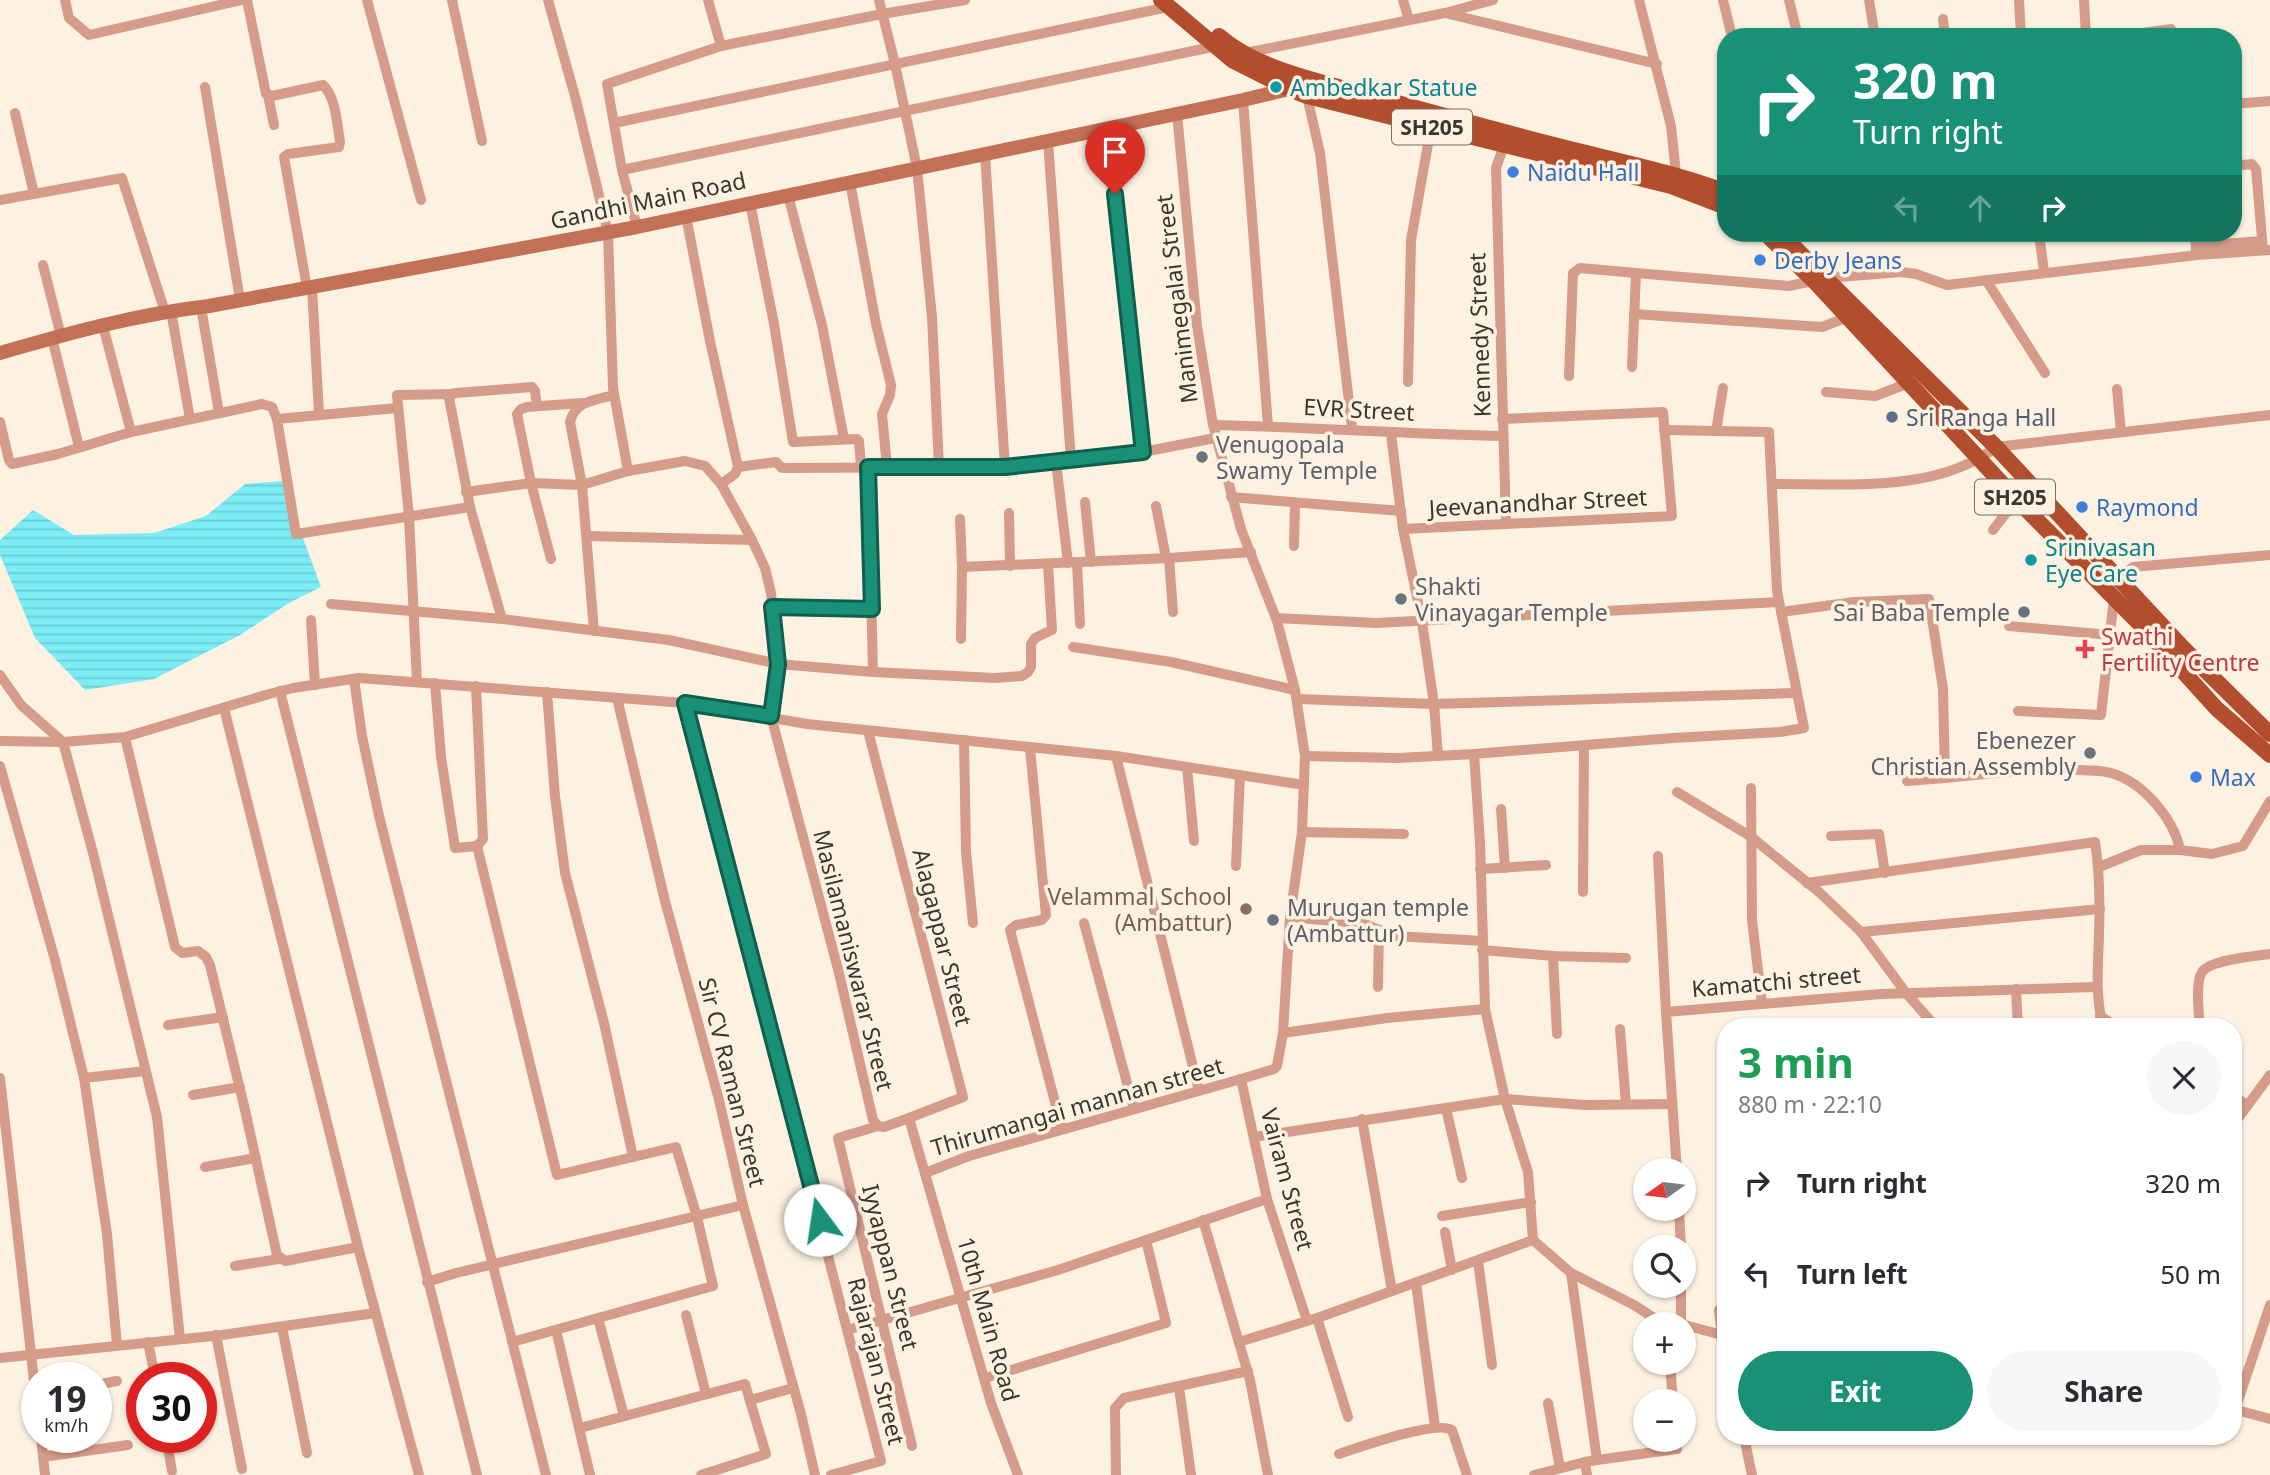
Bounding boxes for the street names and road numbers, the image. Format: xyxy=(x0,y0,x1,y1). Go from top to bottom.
road number: SH205 xyxy=(1392,110,1472,144)
street label: Gandhi Main Road xyxy=(547,164,749,236)
street label: Manimegalai Street xyxy=(1147,193,1205,405)
street label: Kennedy Street xyxy=(1460,252,1498,418)
street label: EVR Street xyxy=(1303,390,1415,428)
street label: Jeevanandhar Street xyxy=(1426,480,1648,524)
road number: SH205 xyxy=(1975,480,2055,514)
street label: Masilamaniswarar Street xyxy=(806,826,902,1094)
street label: Alagappar Street xyxy=(906,845,980,1029)
street label: Kamatchi street xyxy=(1690,958,1862,1004)
street label: Sir CV Raman Street xyxy=(692,974,774,1190)
street label: Thirumangai mannan street xyxy=(927,1049,1227,1163)
street label: Vairam Street xyxy=(1254,1104,1322,1254)
street label: Iyyappan Street xyxy=(855,1181,927,1353)
street label: 10th Main Road xyxy=(950,1233,1028,1405)
street label: Rajarajan Street xyxy=(841,1274,913,1448)

